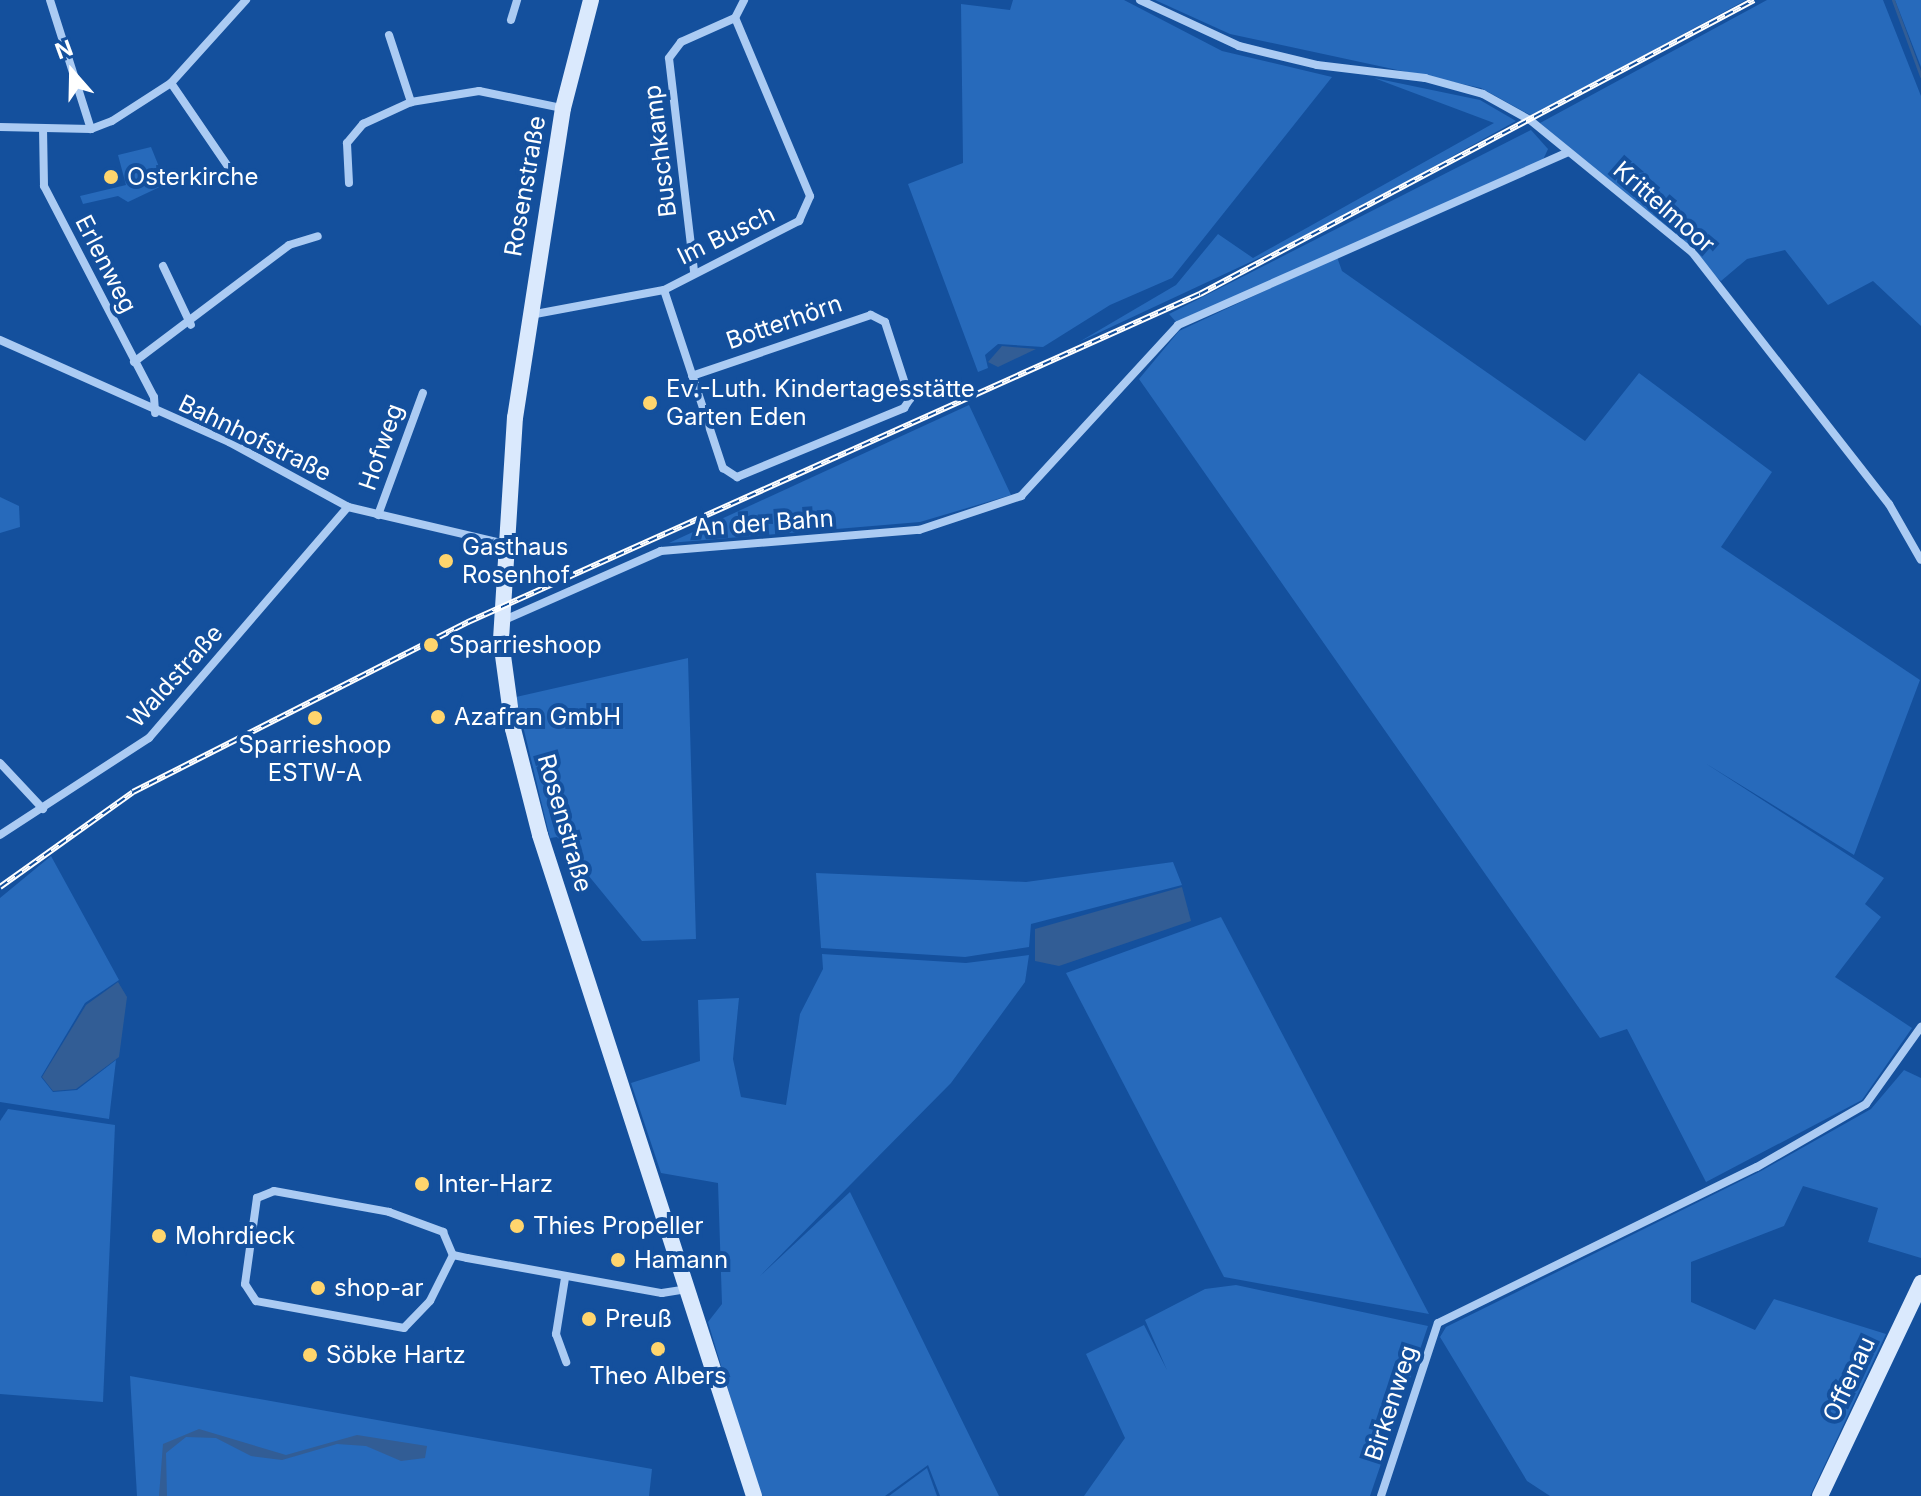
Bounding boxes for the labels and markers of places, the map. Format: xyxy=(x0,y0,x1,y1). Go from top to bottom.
place label: Osterkirche xyxy=(127,163,259,191)
marker: Osterkirche xyxy=(102,168,120,186)
place label: Ev.-Luth. Kindertagesstätte Garten Eden xyxy=(666,375,975,431)
marker: Ev.-Luth. Kindertagesstätte Garten Eden xyxy=(641,394,659,412)
place label: Gasthaus Rosenhof xyxy=(462,533,570,589)
marker: Gasthaus Rosenhof xyxy=(437,552,455,570)
place label: Sparrieshoop xyxy=(449,631,602,659)
marker: Sparrieshoop xyxy=(420,634,442,656)
place label: Azafran GmbH xyxy=(454,703,621,731)
marker: Azafran GmbH xyxy=(429,708,447,726)
marker: Sparrieshoop ESTW-A xyxy=(306,709,324,727)
place label: Sparrieshoop ESTW-A xyxy=(239,731,391,787)
place label: Inter-Harz xyxy=(438,1170,553,1198)
marker: Inter-Harz xyxy=(413,1175,431,1193)
place label: Thies Propeller xyxy=(533,1212,704,1240)
marker: Thies Propeller xyxy=(508,1217,526,1235)
place label: Mohrdieck xyxy=(175,1222,295,1250)
marker: Mohrdieck xyxy=(150,1227,168,1245)
place label: Hamann xyxy=(634,1246,728,1274)
marker: Hamann xyxy=(609,1251,627,1269)
place label: shop-ar xyxy=(334,1274,423,1302)
marker: shop-ar xyxy=(309,1279,327,1297)
place label: Preuß xyxy=(605,1305,672,1333)
marker: Preuß xyxy=(580,1310,598,1328)
marker: Theo Albers xyxy=(649,1340,667,1358)
place label: Söbke Hartz xyxy=(326,1341,466,1369)
marker: Söbke Hartz xyxy=(301,1346,319,1364)
place label: Theo Albers xyxy=(589,1362,727,1390)

